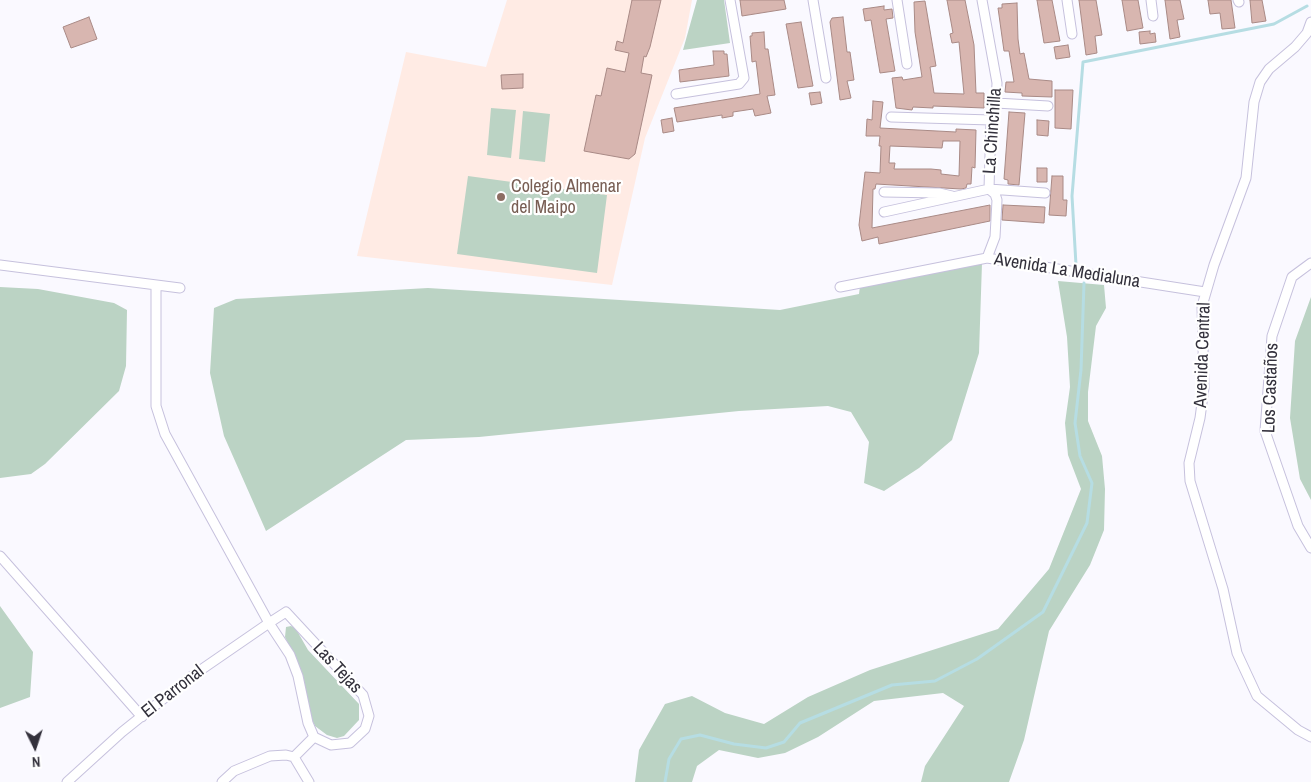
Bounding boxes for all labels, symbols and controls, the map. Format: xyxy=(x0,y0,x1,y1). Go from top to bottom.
street label: La Chinchilla xyxy=(979,87,1007,175)
place label: Colegio Almenar del Maipo xyxy=(511,176,621,218)
marker: Colegio Almenar del Maipo xyxy=(495,191,507,203)
street label: Avenida La Medialuna xyxy=(992,249,1142,293)
street label: Avenida Central xyxy=(1190,302,1216,408)
street label: Los Castaños xyxy=(1259,343,1283,433)
street label: Las Tejas xyxy=(308,638,366,698)
street label: El Parronal xyxy=(138,661,208,723)
north arrow xyxy=(10,722,60,772)
text: N xyxy=(31,753,41,771)

